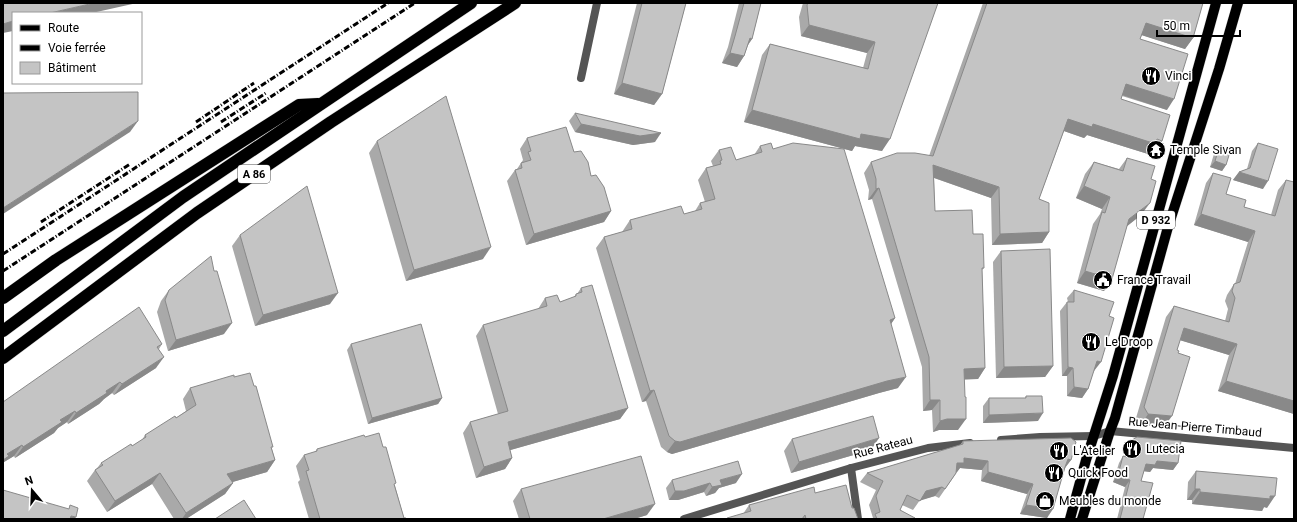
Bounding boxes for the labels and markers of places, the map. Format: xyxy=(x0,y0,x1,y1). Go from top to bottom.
restaurant icon: Vinci xyxy=(1140,65,1162,87)
place label: Vinci xyxy=(1165,69,1191,83)
temple icon: Temple Sivan xyxy=(1145,139,1167,161)
place label: Temple Sivan xyxy=(1170,143,1241,157)
public building icon: France Travail xyxy=(1092,269,1114,291)
place label: France Travail xyxy=(1117,273,1191,287)
restaurant icon: Le Droop xyxy=(1080,331,1102,353)
place label: Le Droop xyxy=(1105,335,1153,349)
restaurant icon: Lutecia xyxy=(1121,438,1143,460)
restaurant icon: L'Atelier xyxy=(1048,440,1070,462)
place label: Lutecia xyxy=(1146,442,1185,456)
place label: L'Atelier xyxy=(1073,444,1115,458)
restaurant icon: Quick Food xyxy=(1043,462,1065,484)
place label: Quick Food xyxy=(1068,466,1128,480)
shop icon: Meubles du monde xyxy=(1034,490,1056,512)
place label: Meubles du monde xyxy=(1059,494,1161,508)

